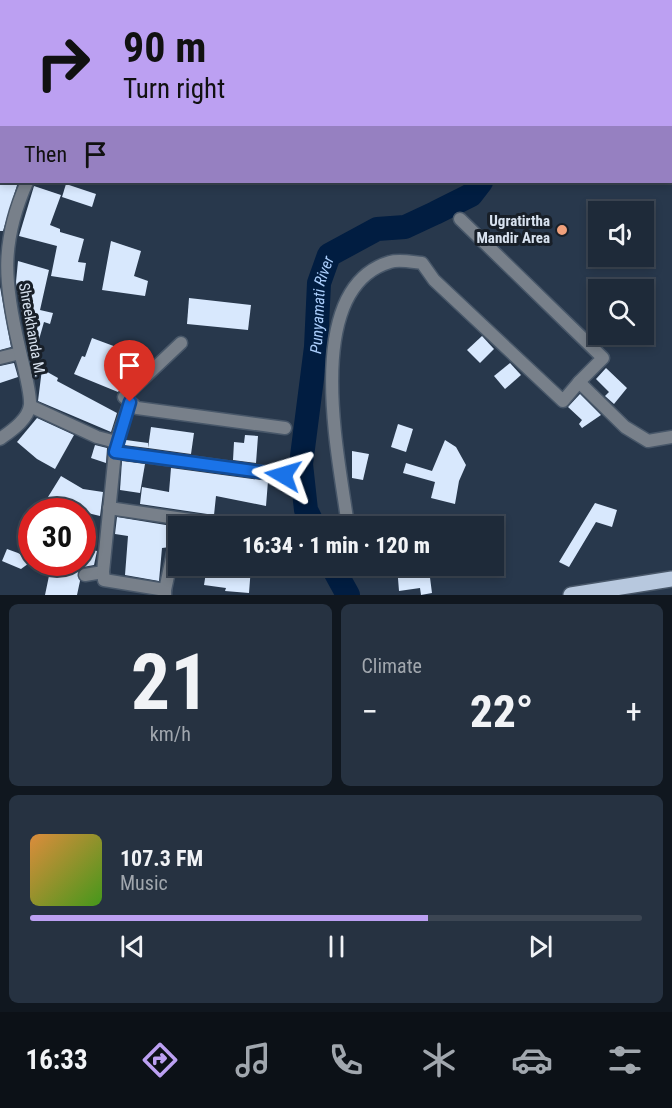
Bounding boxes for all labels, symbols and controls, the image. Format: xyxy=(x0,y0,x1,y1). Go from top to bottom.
text: 90 m xyxy=(123,23,206,72)
icon: right xyxy=(24,24,102,102)
text: Turn right xyxy=(123,73,225,105)
icon: arrive xyxy=(79,138,112,171)
text: Then xyxy=(24,142,67,167)
map controls xyxy=(588,201,654,345)
button: sound xyxy=(588,201,654,267)
place label: Ugratirtha Mandir Area xyxy=(477,212,550,247)
marker: Ugratirtha Mandir Area xyxy=(555,223,569,237)
water label: Punyamati River xyxy=(306,252,338,355)
button: search xyxy=(588,279,654,345)
street label: Shreekhanda M. xyxy=(15,281,49,379)
pin xyxy=(104,340,155,402)
icon: arrive xyxy=(113,349,146,382)
position arrow xyxy=(251,443,315,507)
speed limit sign: 30 xyxy=(18,498,96,576)
text: 16:34 · 1 min · 120 m xyxy=(242,533,430,558)
text: 21 xyxy=(131,637,210,728)
text: Climate xyxy=(362,654,422,678)
text: 22° xyxy=(470,685,534,738)
text: − xyxy=(362,692,378,731)
text: + xyxy=(626,692,642,731)
text: km/h xyxy=(150,722,191,746)
text: 107.3 FM xyxy=(120,846,203,871)
text: Music xyxy=(120,871,168,895)
icon: previous xyxy=(116,930,149,963)
icon: pause xyxy=(320,930,353,963)
icon: next xyxy=(524,930,557,963)
icon: directions xyxy=(139,1039,181,1081)
icon: music xyxy=(232,1039,274,1081)
icon: phone xyxy=(325,1039,367,1081)
icon: climate xyxy=(418,1039,460,1081)
icon: car xyxy=(511,1039,553,1081)
icon: filters xyxy=(604,1039,646,1081)
text: 16:33 xyxy=(26,1044,88,1076)

